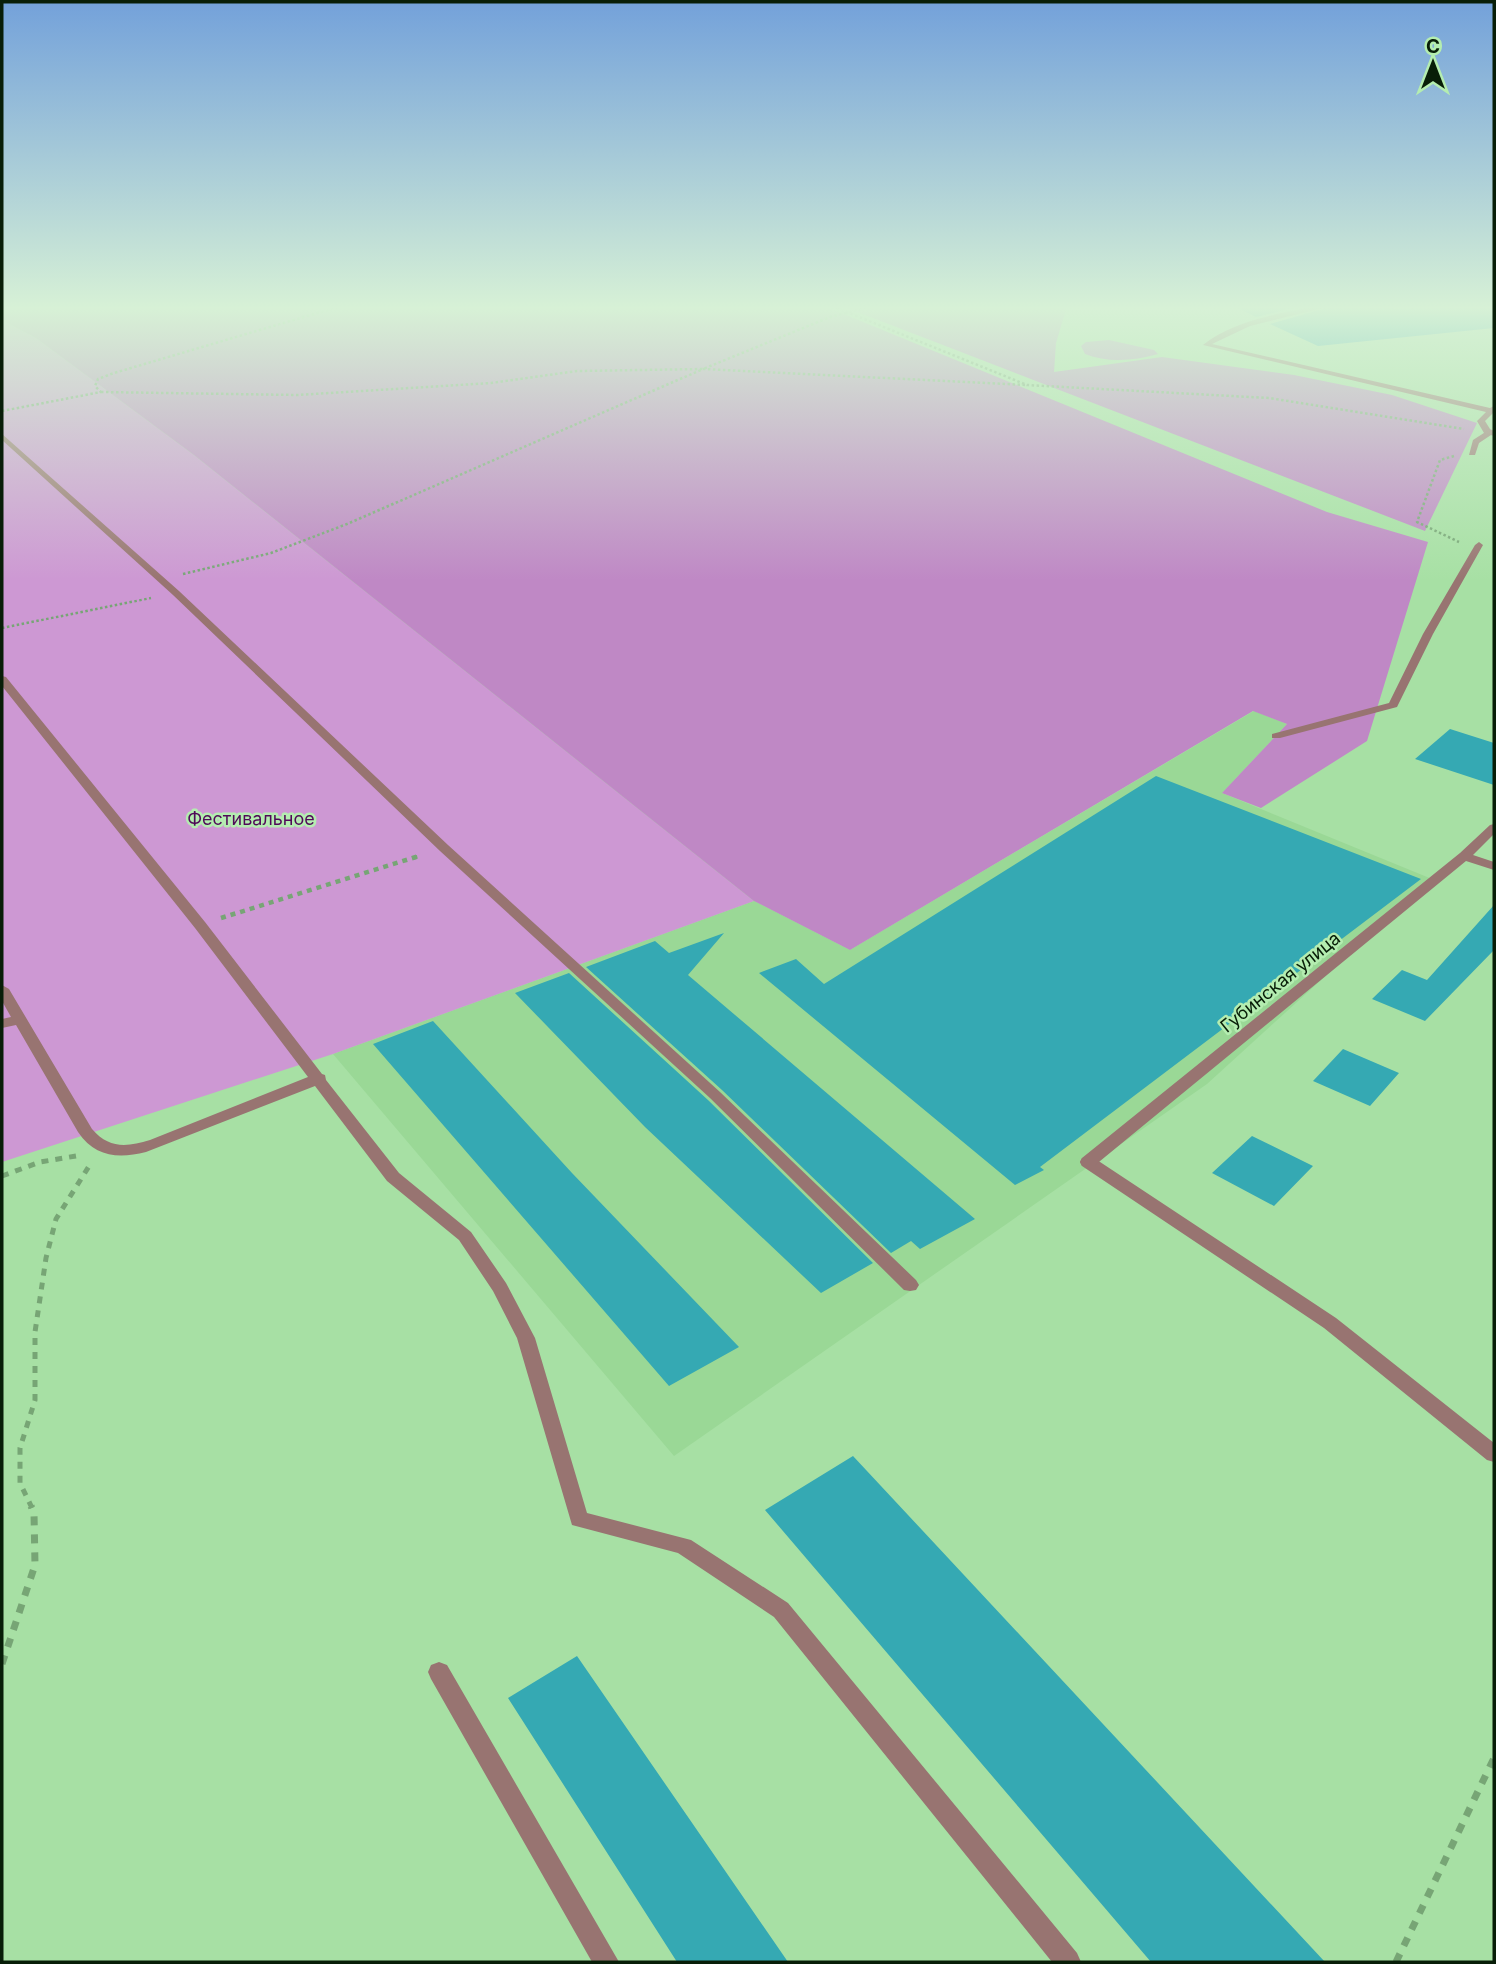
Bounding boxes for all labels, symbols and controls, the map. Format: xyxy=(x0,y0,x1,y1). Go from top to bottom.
north arrow xyxy=(1398,28,1468,98)
text: С xyxy=(1426,35,1440,58)
park label: Фестивальное xyxy=(187,808,315,829)
street label: Губинская улица xyxy=(1216,927,1344,1037)

